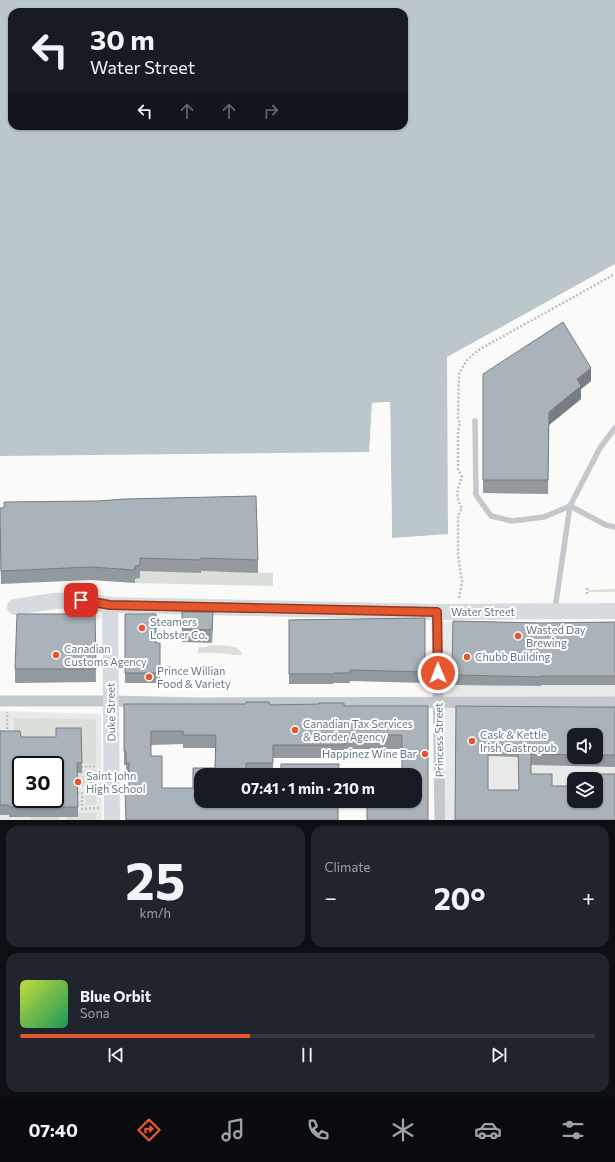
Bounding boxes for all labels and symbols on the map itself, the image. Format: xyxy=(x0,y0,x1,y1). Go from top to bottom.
pin xyxy=(64,583,98,617)
street label: Water Street xyxy=(451,605,516,618)
place label: Steamers Lobster Co. xyxy=(150,615,208,641)
marker: Steamers Lobster Co. xyxy=(137,623,147,633)
place label: Wasted Day Brewing xyxy=(526,623,586,649)
marker: Wasted Day Brewing xyxy=(513,631,523,641)
place label: Canadian Customs Agency xyxy=(64,642,147,668)
marker: Canadian Customs Agency xyxy=(51,650,61,660)
place label: Chubb Building xyxy=(475,650,550,663)
position arrow xyxy=(417,652,459,694)
marker: Chubb Building xyxy=(462,652,472,662)
place label: Prince Willian Food & Variety xyxy=(157,664,231,690)
marker: Prince Willian Food & Variety xyxy=(144,672,154,682)
street label: Duke Street xyxy=(103,682,118,742)
street label: Princess Street xyxy=(431,702,446,778)
place label: Canadian Tax Services & Border Agency xyxy=(303,717,413,743)
marker: Canadian Tax Services & Border Agency xyxy=(290,725,300,735)
place label: Cask & Kettle Irish Gastropub xyxy=(480,728,557,754)
marker: Cask & Kettle Irish Gastropub xyxy=(467,736,477,746)
place label: Happinez Wine Bar xyxy=(322,747,418,760)
marker: Happinez Wine Bar xyxy=(420,749,430,759)
speed limit sign: 30 xyxy=(12,756,64,808)
place label: Saint John High School xyxy=(86,769,146,795)
marker: Saint John High School xyxy=(73,777,83,787)

